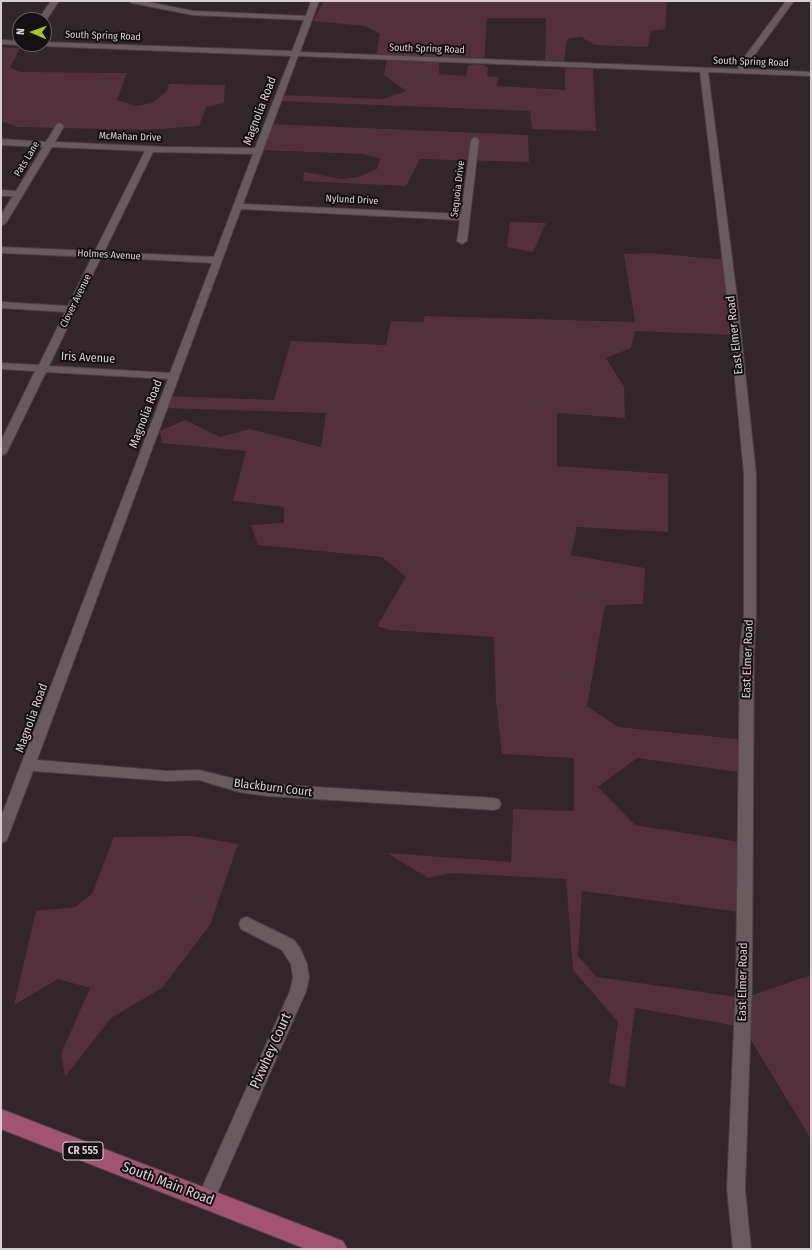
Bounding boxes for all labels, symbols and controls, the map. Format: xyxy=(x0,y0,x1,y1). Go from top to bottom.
north arrow xyxy=(12,12,52,52)
text: N xyxy=(14,28,27,35)
street label: South Spring Road xyxy=(65,29,141,43)
street label: South Spring Road xyxy=(389,42,465,56)
street label: South Spring Road xyxy=(713,55,789,69)
street label: Magnolia Road xyxy=(240,75,280,147)
street label: McMahan Drive xyxy=(99,130,161,144)
street label: Pats Lane xyxy=(12,139,42,179)
street label: Sequoia Drive xyxy=(449,160,467,218)
street label: Nylund Drive xyxy=(325,193,379,207)
street label: Holmes Avenue xyxy=(77,247,141,263)
street label: Clover Avenue xyxy=(58,272,94,330)
street label: East Elmer Road xyxy=(724,295,746,375)
street label: Iris Avenue xyxy=(60,349,116,367)
street label: Magnolia Road xyxy=(126,378,166,450)
street label: East Elmer Road xyxy=(739,619,757,699)
street label: Magnolia Road xyxy=(13,682,51,754)
street label: Blackburn Court xyxy=(233,776,313,800)
street label: East Elmer Road xyxy=(735,942,751,1022)
street label: Pixwhey Court xyxy=(247,1011,295,1091)
road number: CR 555 xyxy=(63,1142,103,1160)
street label: South Main Road xyxy=(120,1159,216,1209)

